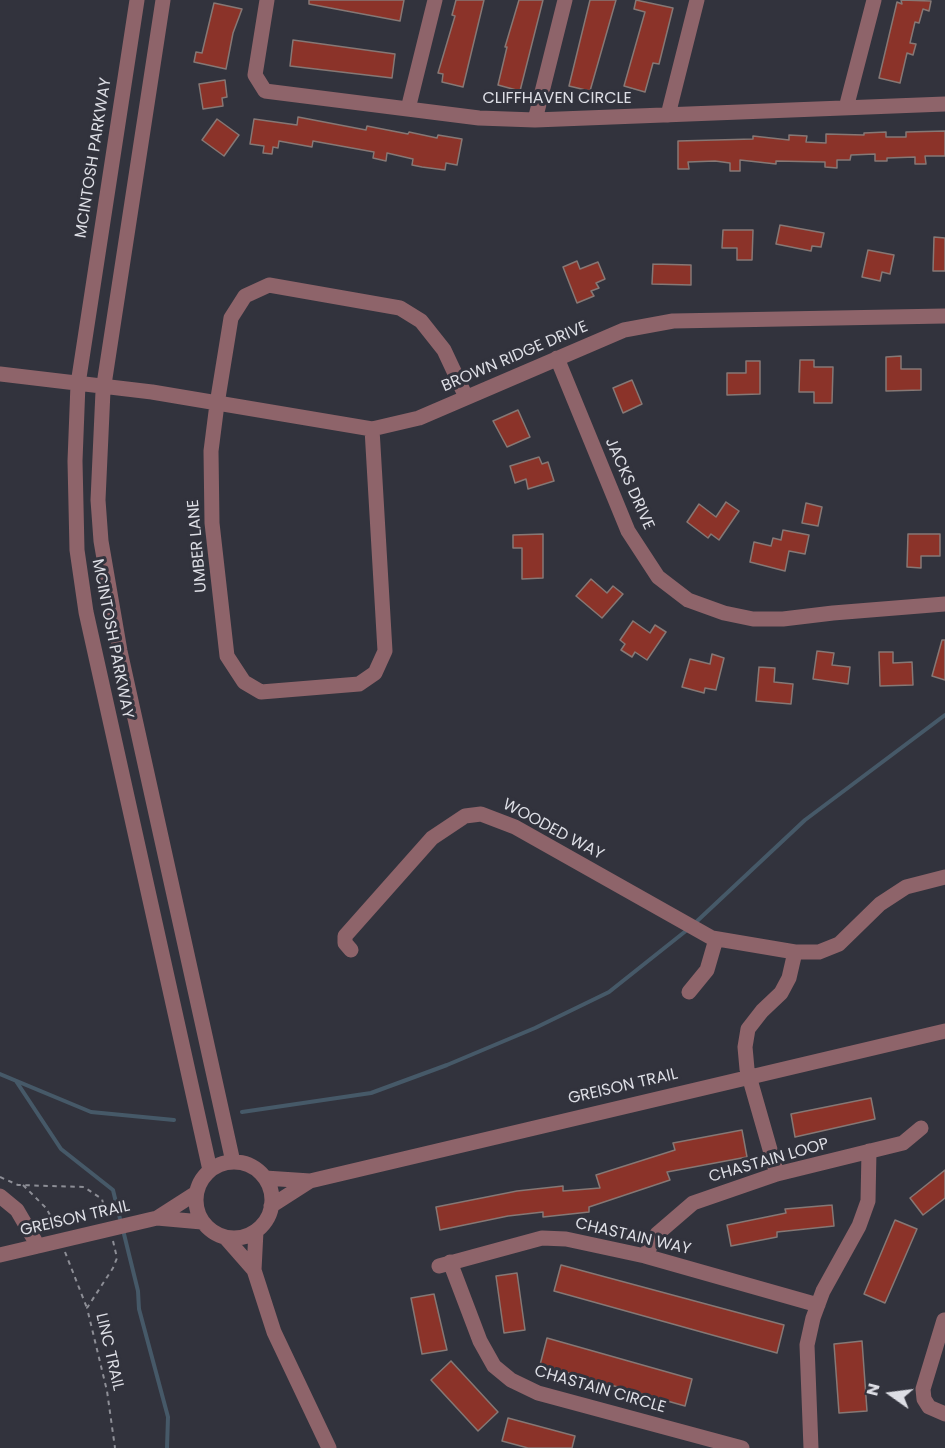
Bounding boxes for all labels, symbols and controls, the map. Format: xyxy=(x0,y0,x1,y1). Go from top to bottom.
street label: MCINTOSH PARKWAY xyxy=(72,76,116,240)
street label: CLIFFHAVEN CIRCLE xyxy=(482,89,632,109)
street label: BROWN RIDGE DRIVE xyxy=(439,317,591,397)
street label: JACKS DRIVE xyxy=(600,435,658,533)
street label: UMBER LANE xyxy=(184,498,212,594)
street label: MCINTOSH PARKWAY xyxy=(87,557,137,721)
street label: WOODED WAY xyxy=(499,795,607,865)
street label: GREISON TRAIL xyxy=(566,1065,680,1109)
street label: CHASTAIN LOOP xyxy=(707,1135,831,1187)
street label: GREISON TRAIL xyxy=(18,1197,132,1241)
street label: CHASTAIN WAY xyxy=(573,1214,693,1260)
street label: LINC TRAIL xyxy=(91,1311,127,1393)
street label: CHASTAIN CIRCLE xyxy=(532,1362,668,1418)
north arrow xyxy=(861,1364,921,1424)
text: N xyxy=(860,1381,886,1398)

